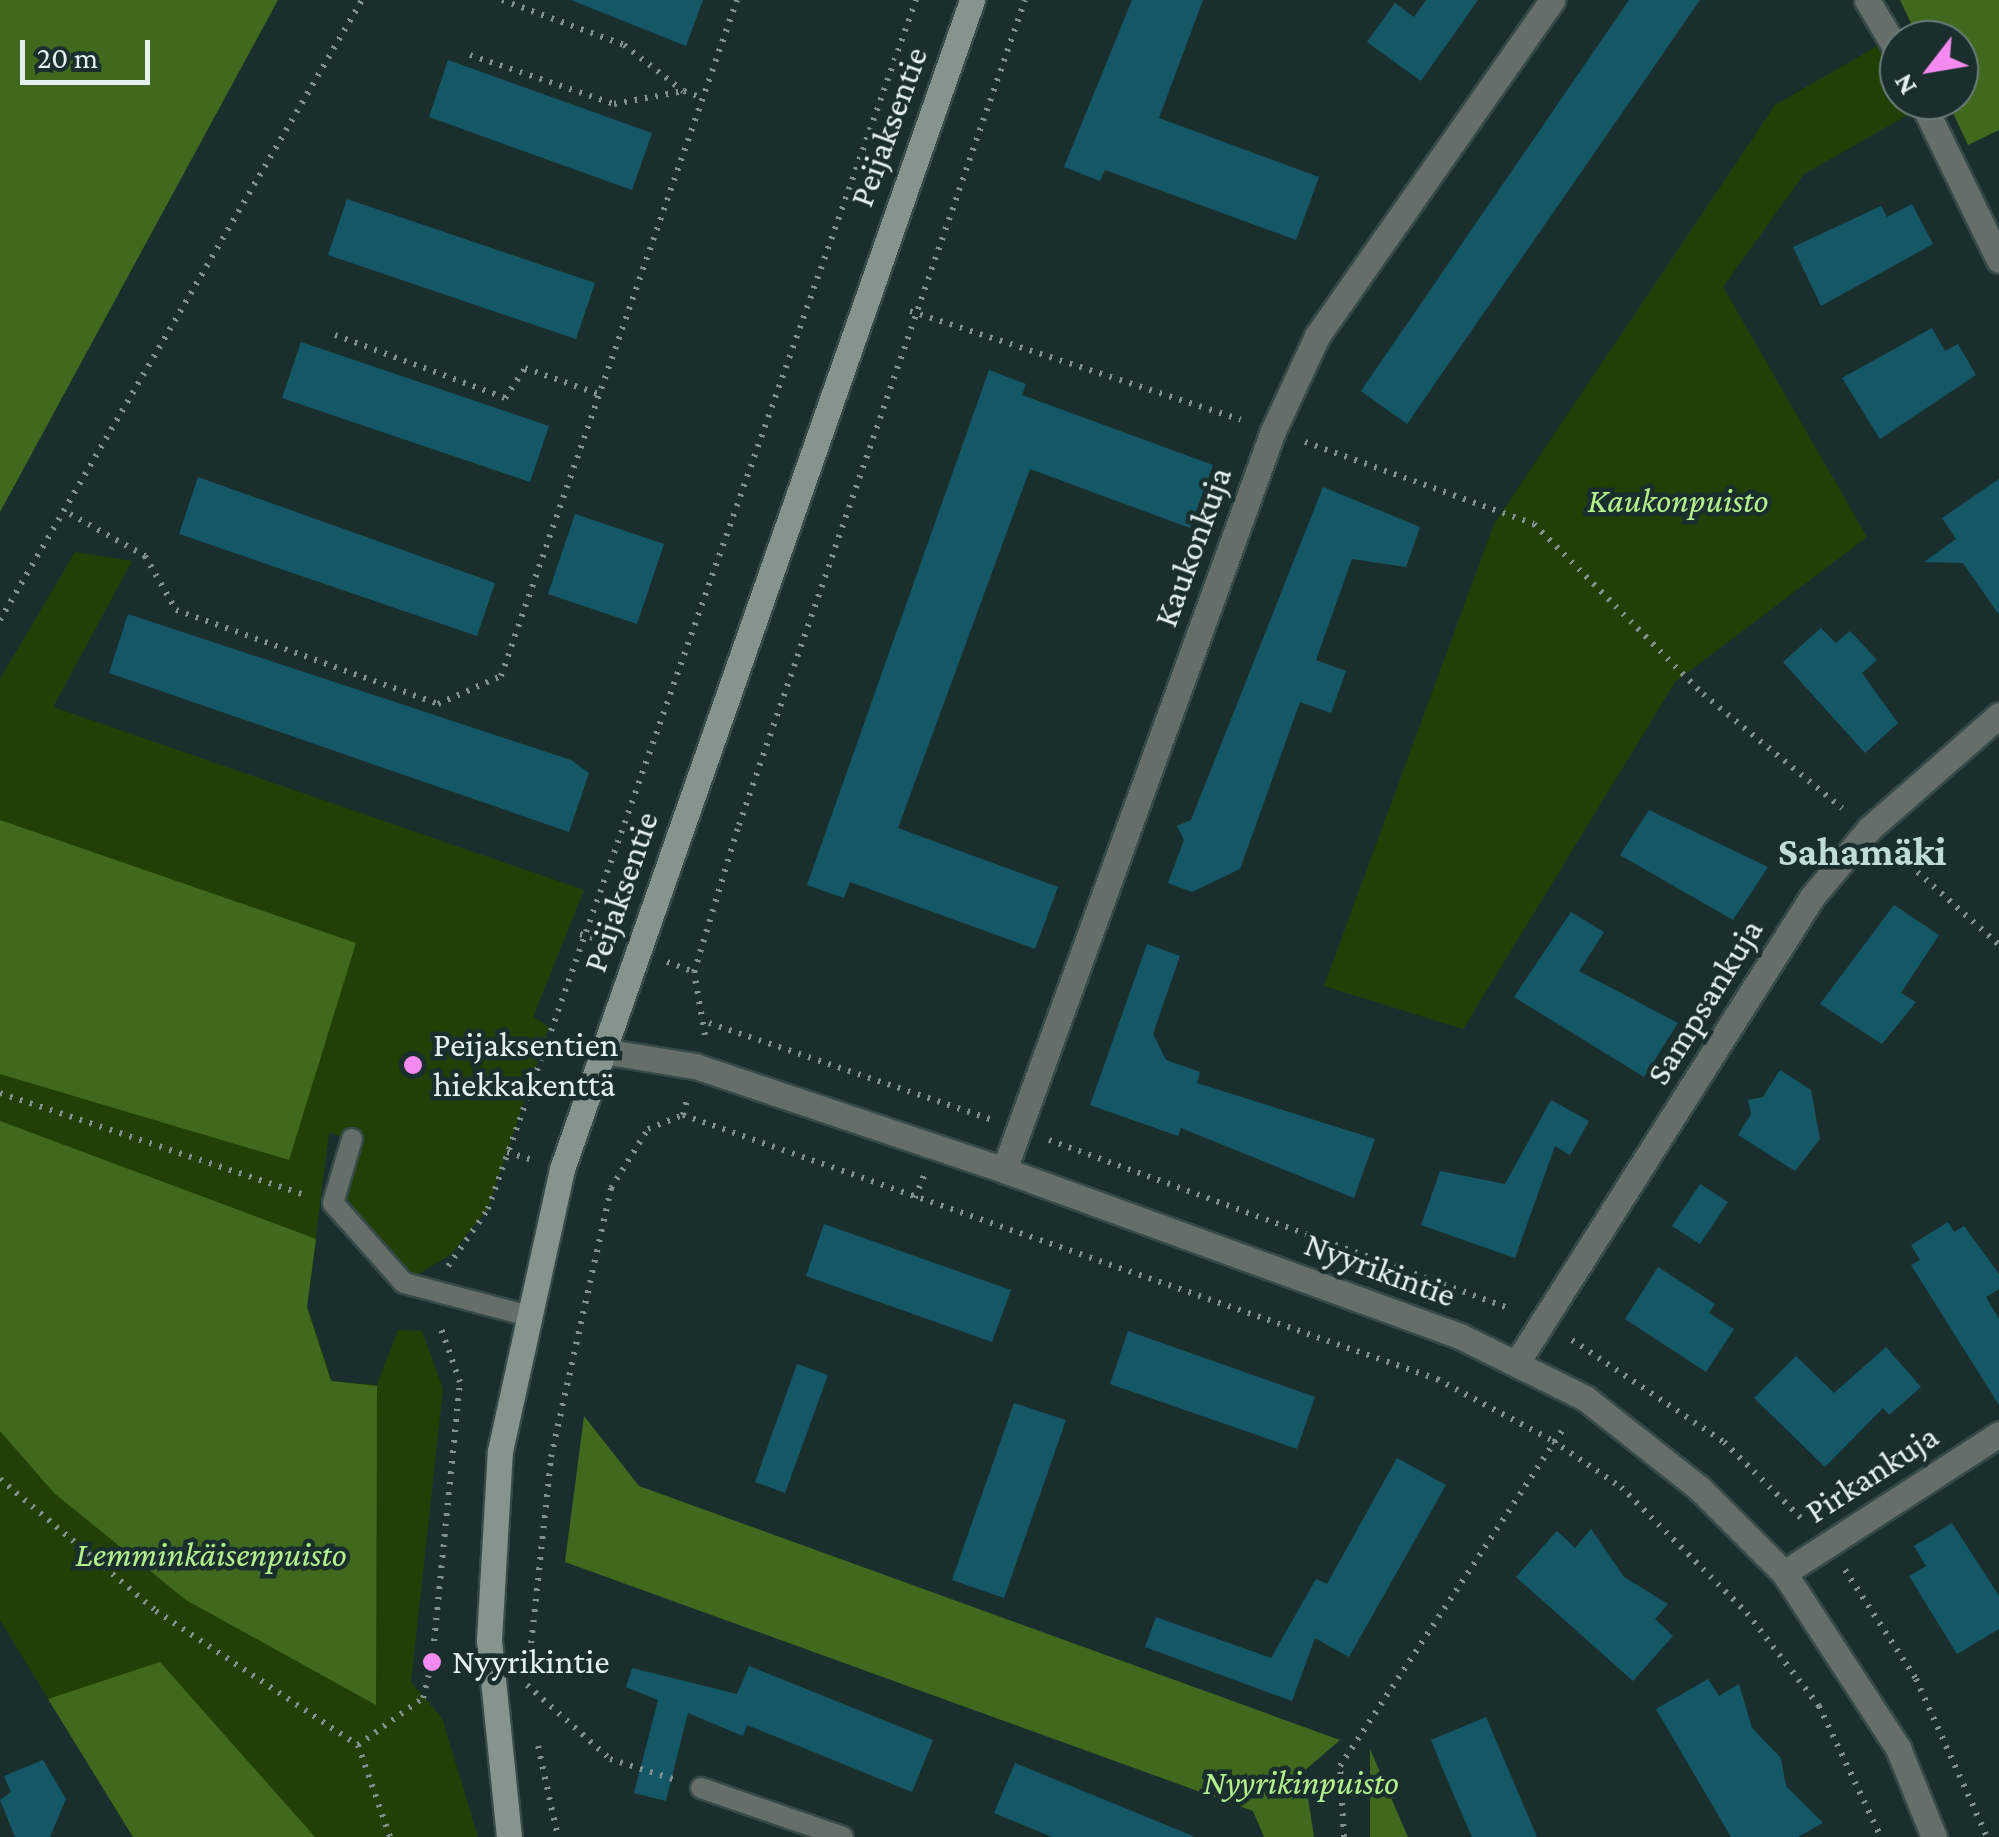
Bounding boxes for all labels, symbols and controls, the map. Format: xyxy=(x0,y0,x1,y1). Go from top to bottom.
scale bar xyxy=(25,20,155,82)
north arrow xyxy=(1879,20,1979,120)
text: 20 m xyxy=(37,41,98,74)
street label: Peijaksentie xyxy=(841,41,937,213)
text: N xyxy=(1886,69,1923,101)
street label: Kaukonkuja xyxy=(1145,461,1241,633)
park label: Kaukonpuisto xyxy=(1587,480,1769,522)
street label: Peijaksentie xyxy=(574,806,668,978)
district label: Sahamäki xyxy=(1778,828,1946,876)
street label: Sampsankuja xyxy=(1637,911,1773,1093)
place label: Peijaksentien hiekkakenttä xyxy=(433,1024,619,1106)
marker: Peijaksentien hiekkakenttä xyxy=(402,1054,424,1076)
street label: Nyyrikintie xyxy=(1299,1223,1461,1317)
street label: Pirkankuja xyxy=(1797,1415,1947,1533)
park label: Lemminkäisenpuisto xyxy=(75,1534,347,1576)
place label: Nyyrikintie xyxy=(452,1641,610,1683)
marker: Nyyrikintie xyxy=(421,1651,443,1673)
park label: Nyyrikinpuisto xyxy=(1203,1762,1399,1804)

